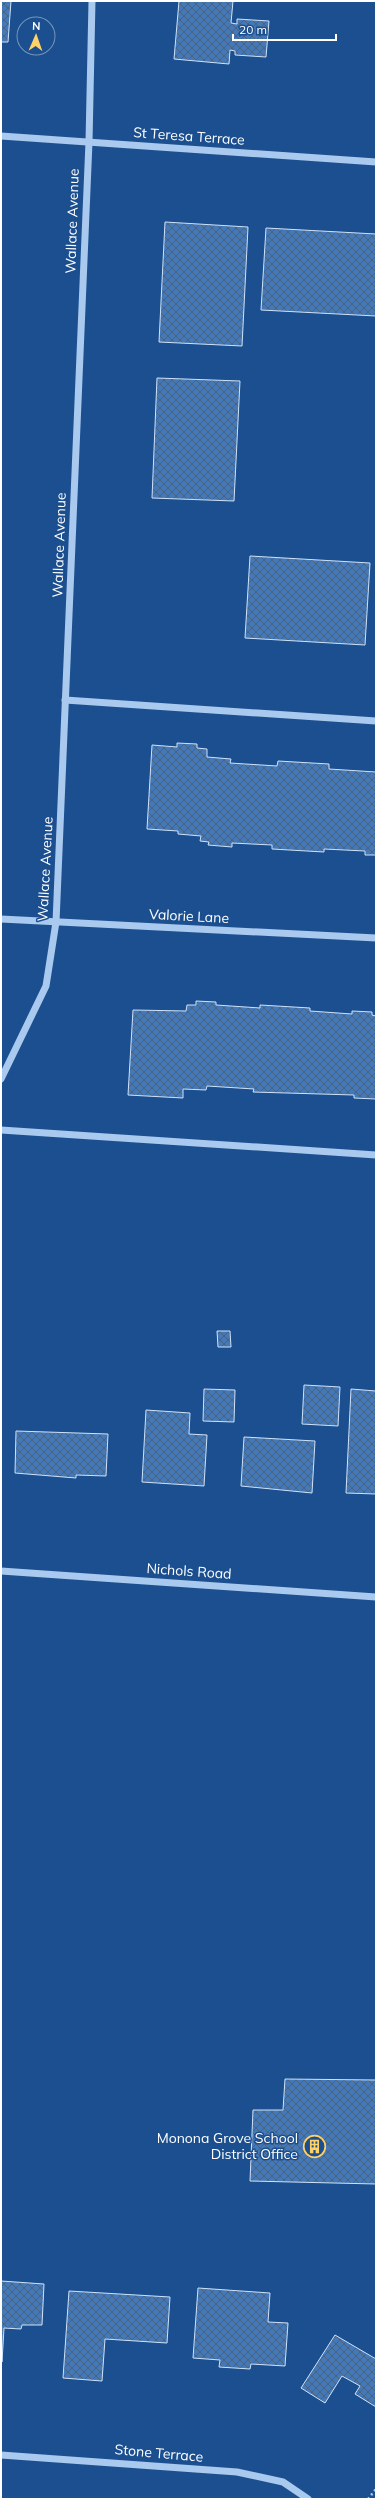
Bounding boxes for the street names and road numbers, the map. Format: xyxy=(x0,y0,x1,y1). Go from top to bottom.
street label: St Teresa Terrace xyxy=(133,123,245,149)
street label: Wallace Avenue xyxy=(61,168,83,274)
street label: Wallace Avenue xyxy=(48,492,70,598)
street label: Wallace Avenue xyxy=(33,816,57,922)
street label: Valorie Lane xyxy=(148,905,230,927)
street label: Nichols Road xyxy=(146,1559,232,1583)
street label: Stone Terrace xyxy=(114,2440,204,2466)

